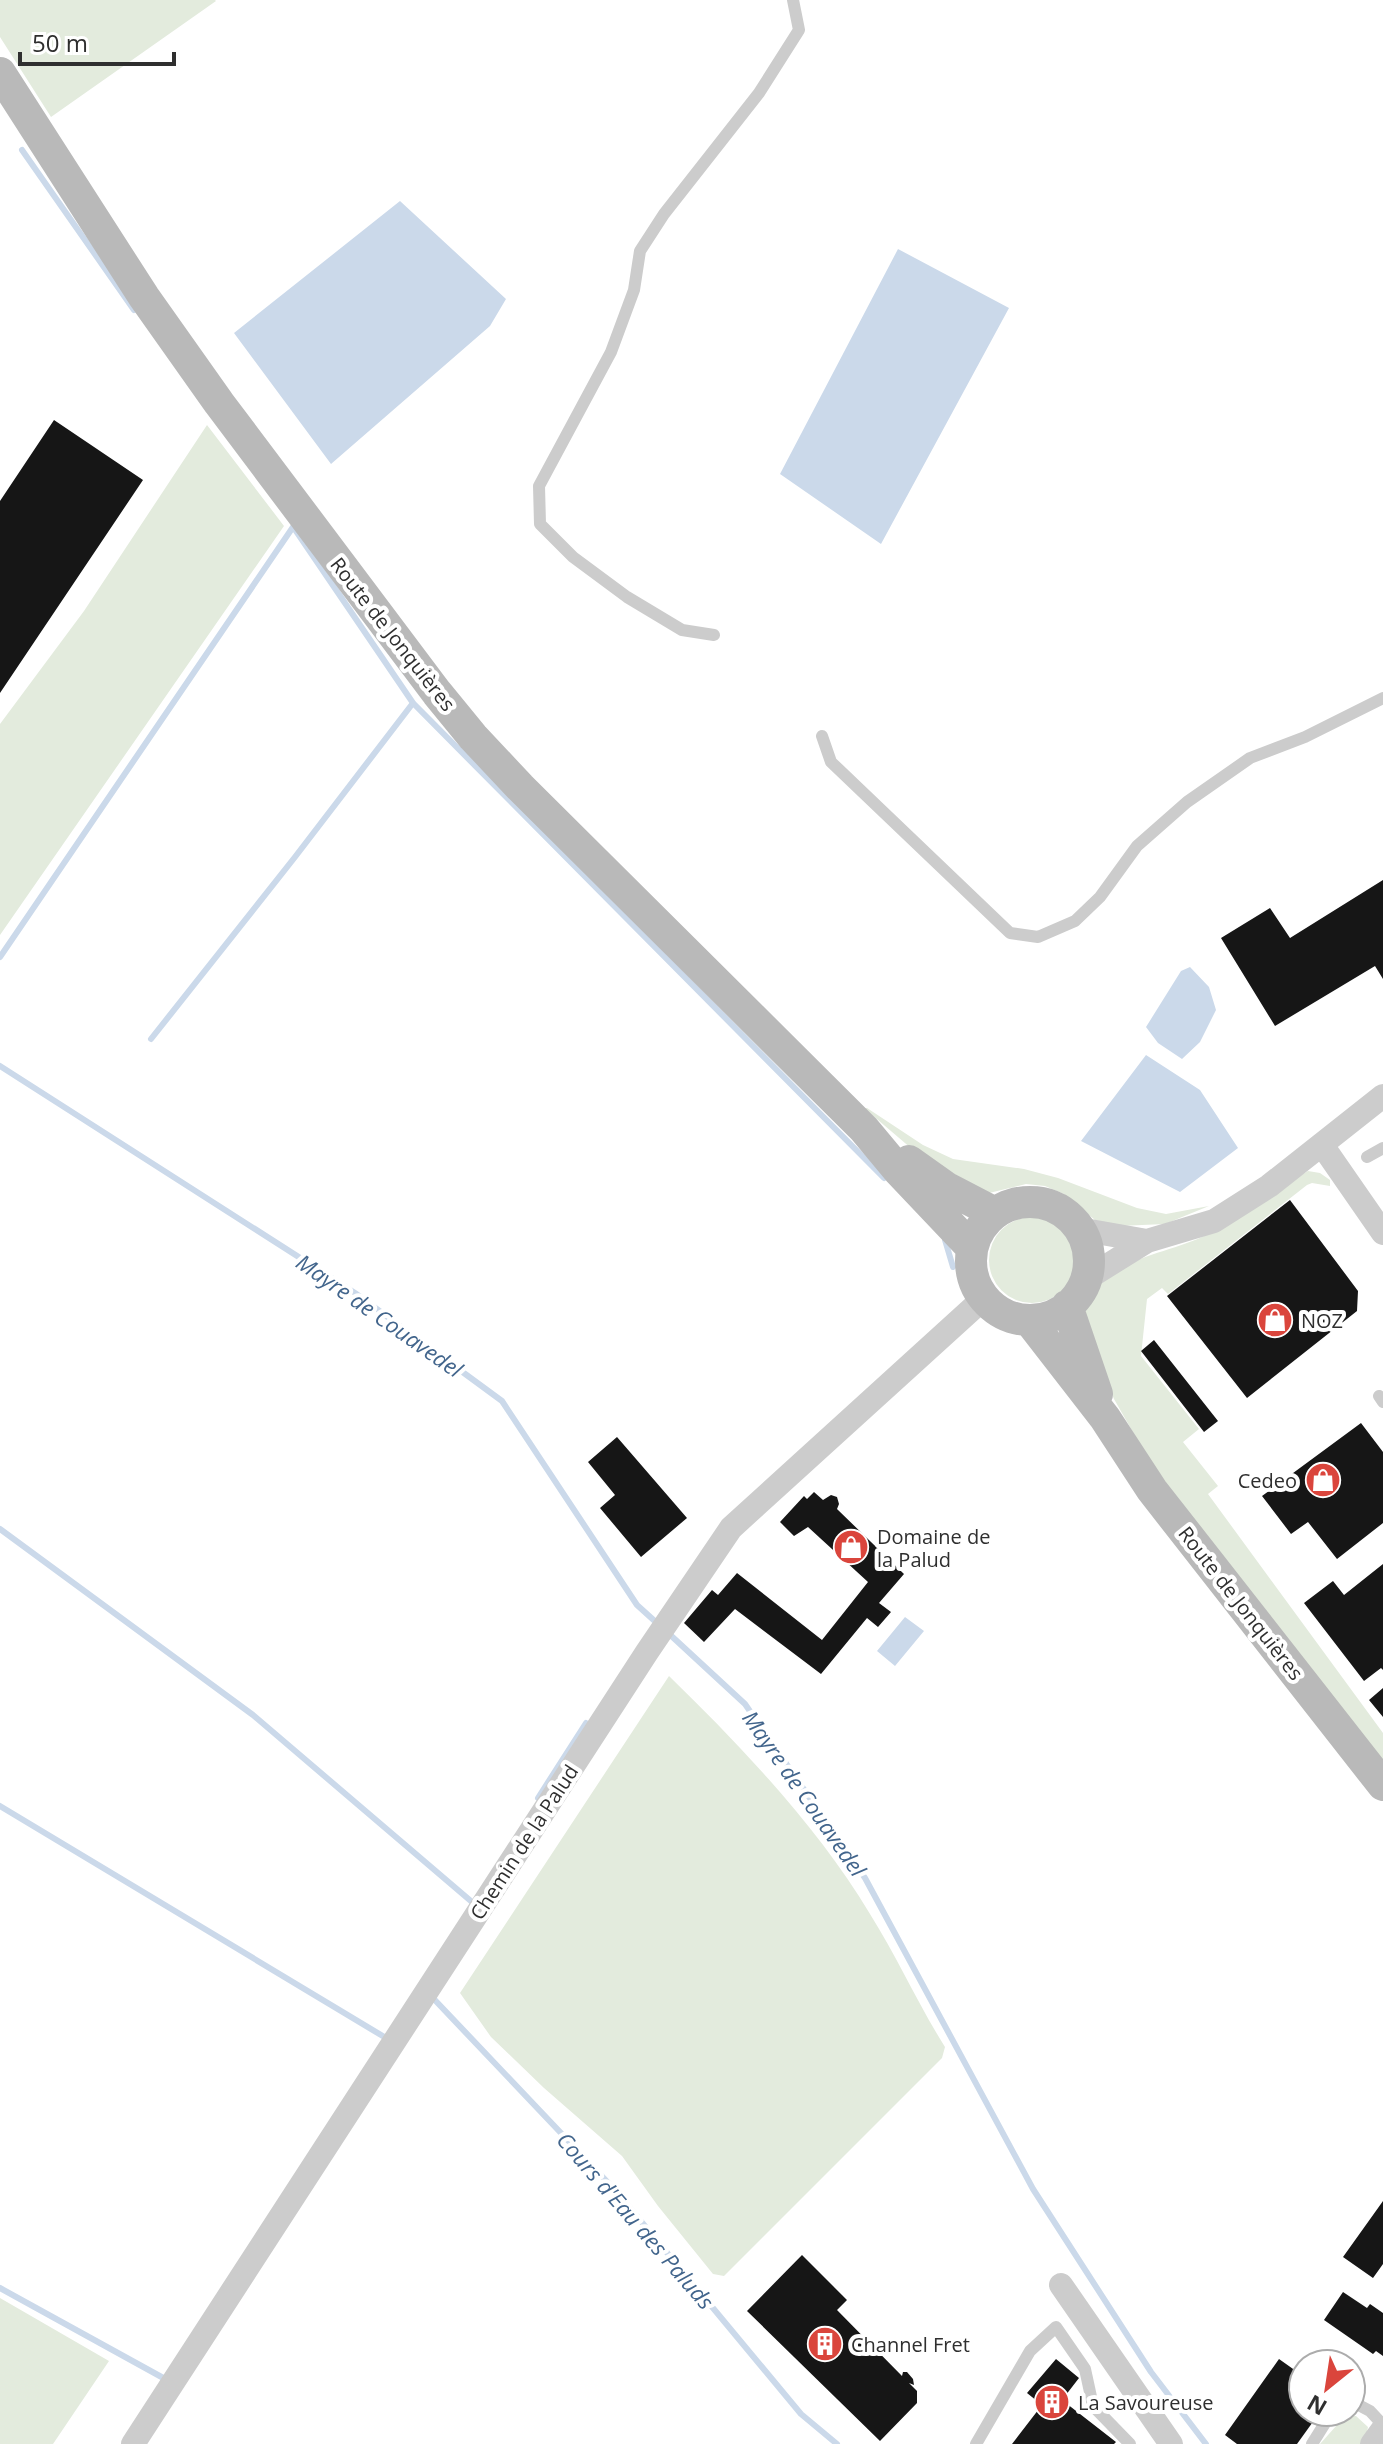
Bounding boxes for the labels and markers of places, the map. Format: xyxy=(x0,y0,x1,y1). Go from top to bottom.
shop icon: NOZ xyxy=(1256,1301,1294,1339)
place label: NOZ xyxy=(1301,1307,1343,1334)
shop icon: Cedeo xyxy=(1304,1461,1342,1499)
place label: Cedeo xyxy=(1238,1467,1297,1494)
place label: Domaine de la Palud xyxy=(877,1523,990,1573)
shop icon: Domaine de la Palud xyxy=(832,1528,870,1566)
building icon: Channel Fret xyxy=(806,2325,844,2363)
place label: Channel Fret xyxy=(851,2331,970,2358)
building icon: La Savoureuse xyxy=(1033,2383,1071,2421)
place label: La Savoureuse xyxy=(1078,2389,1214,2416)

